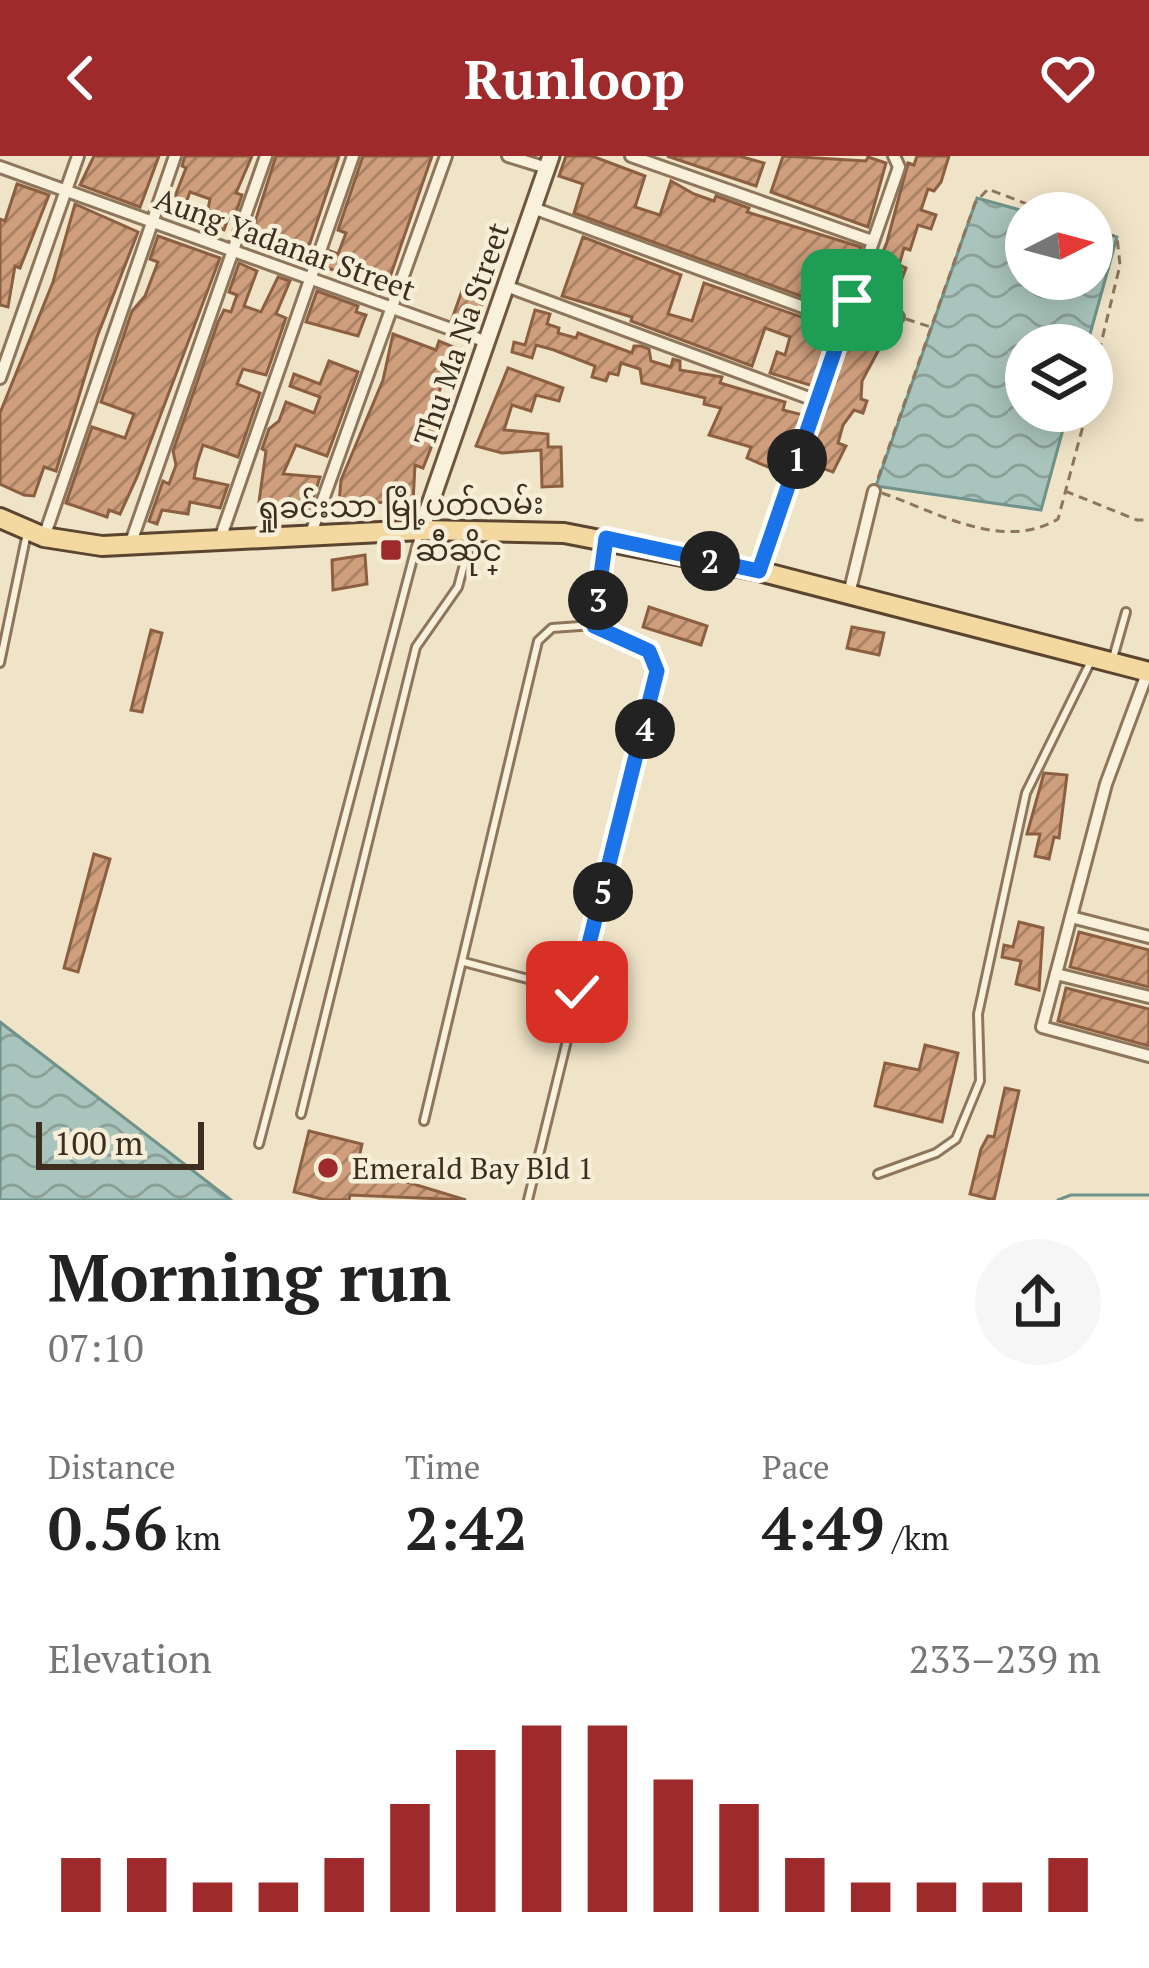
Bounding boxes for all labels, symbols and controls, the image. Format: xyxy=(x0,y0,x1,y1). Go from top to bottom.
text: Runloop xyxy=(464,43,685,114)
icon: back xyxy=(48,45,114,111)
icon: heart xyxy=(1035,45,1101,111)
street label: Aung Yadanar Street xyxy=(149,178,421,310)
north arrow xyxy=(1005,192,1113,300)
map controls xyxy=(1005,192,1113,432)
street label: Thu Ma Na Street xyxy=(404,217,518,451)
pin xyxy=(801,249,903,351)
icon: arrive xyxy=(819,267,885,333)
button: layers xyxy=(1005,324,1113,432)
pin: 1 xyxy=(767,429,827,489)
text: 1 xyxy=(788,437,806,480)
street label: ရှုခင်းသာ မြို့ပတ်လမ်း xyxy=(256,481,544,534)
place label: ဆီဆိုင္ xyxy=(415,529,502,576)
pin: 2 xyxy=(680,531,740,591)
marker: ဆီဆိုင္ xyxy=(378,537,404,563)
text: 2 xyxy=(701,539,719,582)
pin: 3 xyxy=(568,570,628,630)
text: 3 xyxy=(589,578,607,621)
pin: 4 xyxy=(615,699,675,759)
text: 4 xyxy=(636,707,654,750)
pin: 5 xyxy=(573,862,633,922)
text: 5 xyxy=(594,870,612,913)
pin xyxy=(526,941,628,1043)
icon: check xyxy=(544,959,610,1025)
scale bar xyxy=(36,1116,204,1169)
text: 100 m xyxy=(54,1121,143,1164)
place label: Emerald Bay Bld 1 xyxy=(352,1148,594,1188)
marker: Emerald Bay Bld 1 xyxy=(315,1155,341,1181)
text: Morning run xyxy=(48,1232,451,1320)
button: share xyxy=(975,1239,1101,1365)
text: 07:10 xyxy=(48,1321,144,1373)
text: Distance xyxy=(48,1445,175,1488)
text: Time xyxy=(405,1445,480,1488)
text: Pace xyxy=(762,1445,830,1488)
text: 0.56 xyxy=(48,1488,167,1567)
text: 2:42 xyxy=(405,1488,527,1567)
text: 4:49 xyxy=(762,1488,884,1567)
text: km xyxy=(167,1516,221,1559)
text: /km xyxy=(884,1516,949,1559)
text: Elevation xyxy=(48,1632,212,1684)
text: 233–239 m xyxy=(909,1632,1101,1684)

